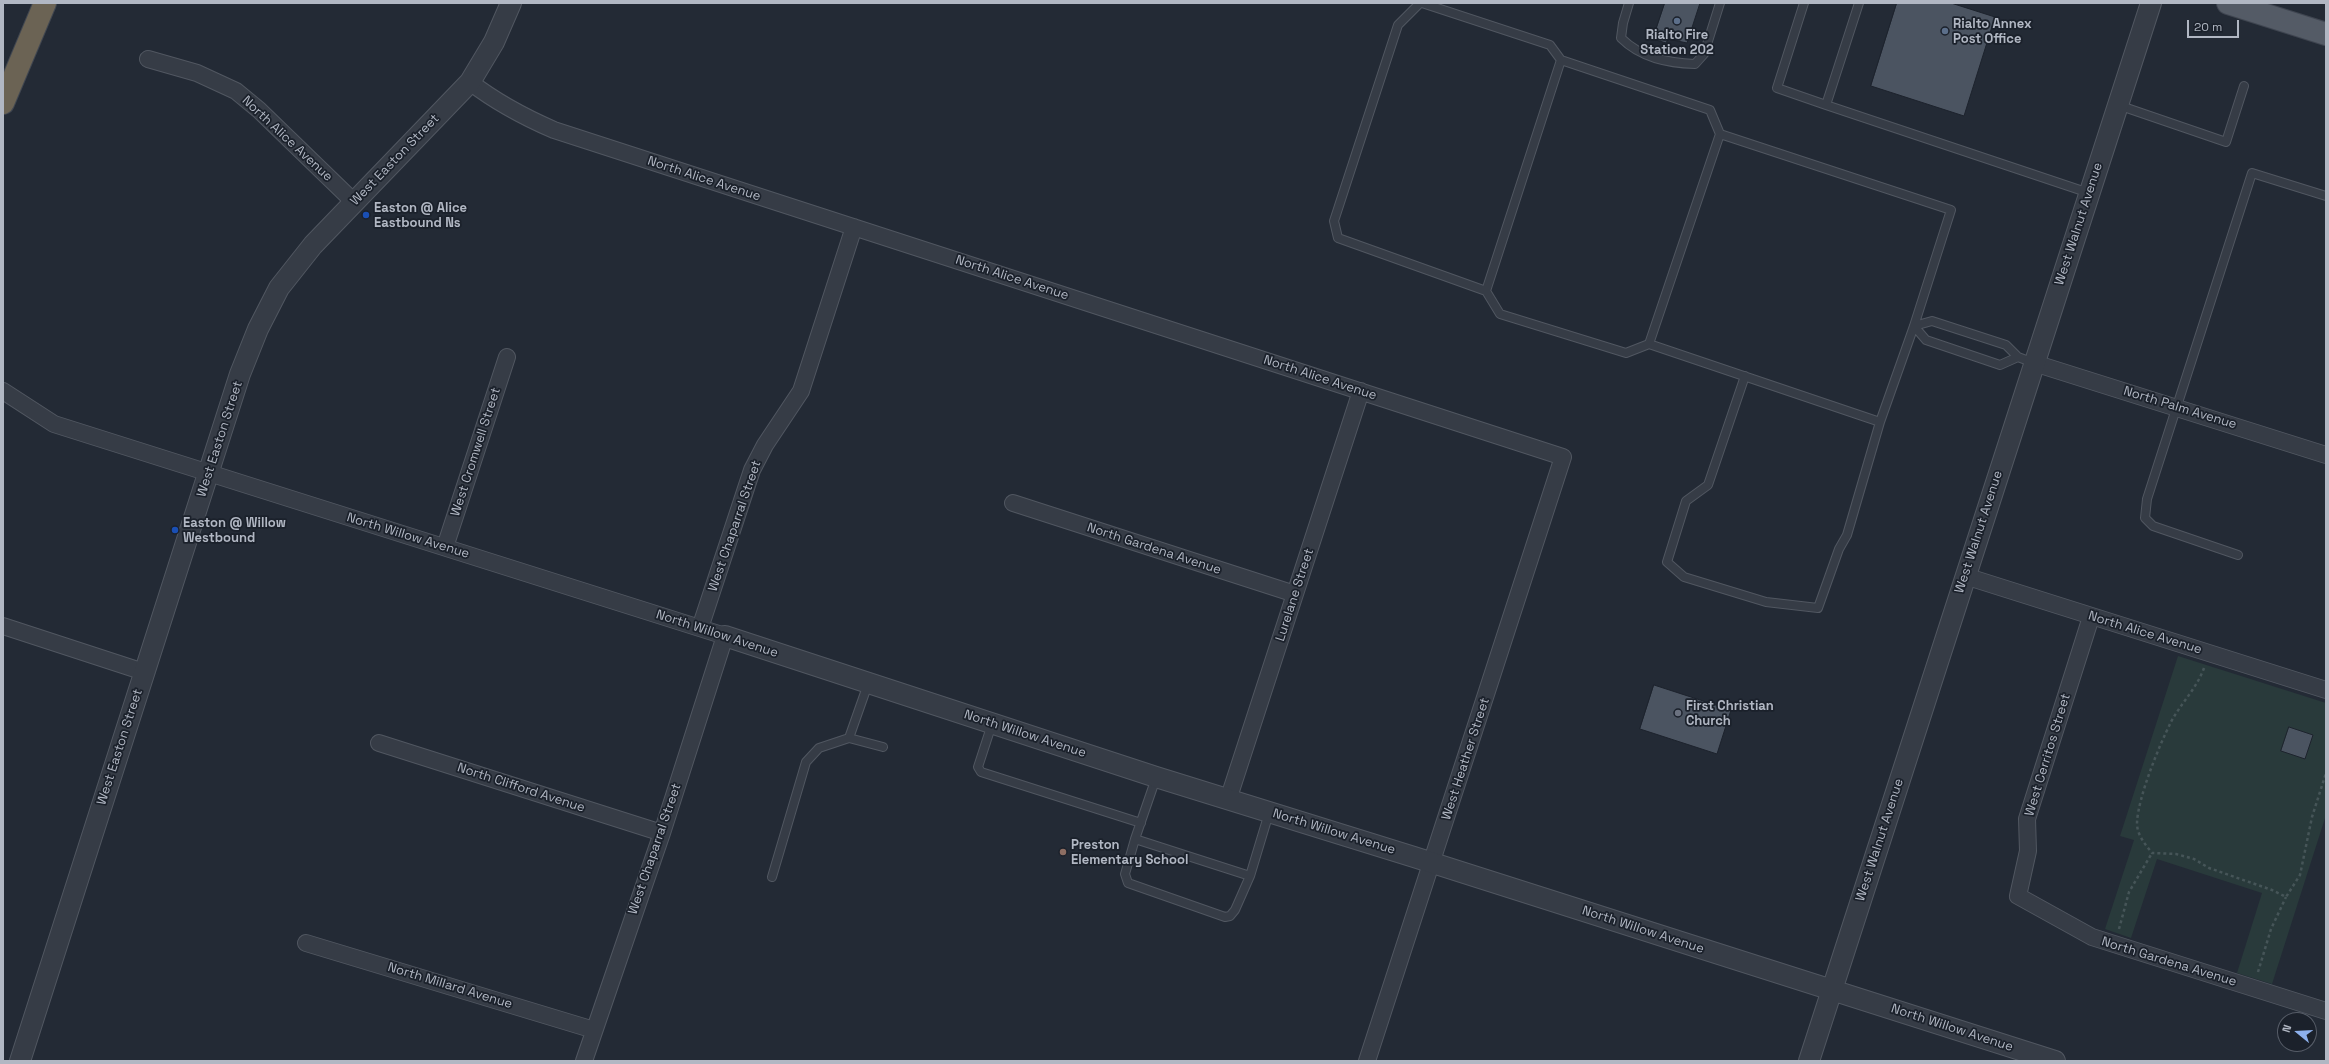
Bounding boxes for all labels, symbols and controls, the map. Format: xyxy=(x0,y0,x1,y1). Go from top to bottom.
scale bar xyxy=(2189,12,2241,38)
marker: Rialto Fire Station 202 xyxy=(1672,16,1682,26)
place label: Rialto Annex Post Office xyxy=(1953,16,2032,47)
text: 20 m xyxy=(2194,19,2222,35)
marker: Rialto Annex Post Office xyxy=(1940,26,1950,36)
place label: Rialto Fire Station 202 xyxy=(1640,27,1714,58)
street label: North Alice Avenue xyxy=(238,93,336,185)
street label: West Easton Street xyxy=(347,111,443,209)
street label: North Alice Avenue xyxy=(645,153,763,205)
street label: West Walnut Avenue xyxy=(2052,161,2106,287)
place label: Easton @ Alice Eastbound Ns xyxy=(374,200,467,231)
marker: Easton @ Alice Eastbound Ns xyxy=(361,210,371,220)
street label: North Alice Avenue xyxy=(953,252,1071,304)
street label: North Alice Avenue xyxy=(1261,352,1379,404)
street label: West Easton Street xyxy=(194,379,246,499)
street label: North Palm Avenue xyxy=(2121,383,2239,433)
street label: West Cromwell Street xyxy=(448,386,504,518)
street label: West Chaparral Street xyxy=(705,458,765,594)
street label: West Walnut Avenue xyxy=(1952,469,2006,595)
street label: North Willow Avenue xyxy=(345,510,471,562)
place label: Easton @ Willow Westbound xyxy=(183,515,286,546)
street label: North Gardena Avenue xyxy=(1085,520,1223,578)
marker: Easton @ Willow Westbound xyxy=(170,525,180,535)
street label: Lurelane Street xyxy=(1273,547,1317,643)
street label: North Willow Avenue xyxy=(654,607,780,661)
street label: North Alice Avenue xyxy=(2086,608,2204,658)
street label: West Easton Street xyxy=(94,687,146,807)
street label: West Cerritos Street xyxy=(2022,692,2074,818)
street label: West Heather Street xyxy=(1439,696,1493,822)
place label: First Christian Church xyxy=(1686,698,1774,729)
street label: North Willow Avenue xyxy=(962,707,1088,761)
marker: First Christian Church xyxy=(1673,708,1683,718)
street label: North Clifford Avenue xyxy=(455,760,587,816)
street label: West Walnut Avenue xyxy=(1853,777,1907,903)
street label: West Chaparral Street xyxy=(625,781,685,917)
street label: North Willow Avenue xyxy=(1271,806,1397,858)
place label: Preston Elementary School xyxy=(1071,837,1188,868)
marker: Preston Elementary School xyxy=(1058,847,1068,857)
street label: North Willow Avenue xyxy=(1580,903,1706,957)
street label: North Gardena Avenue xyxy=(2100,934,2238,990)
street label: North Millard Avenue xyxy=(386,960,514,1012)
street label: North Willow Avenue xyxy=(1889,1001,2015,1055)
north arrow xyxy=(2277,1012,2317,1052)
text: N xyxy=(2279,1023,2294,1034)

